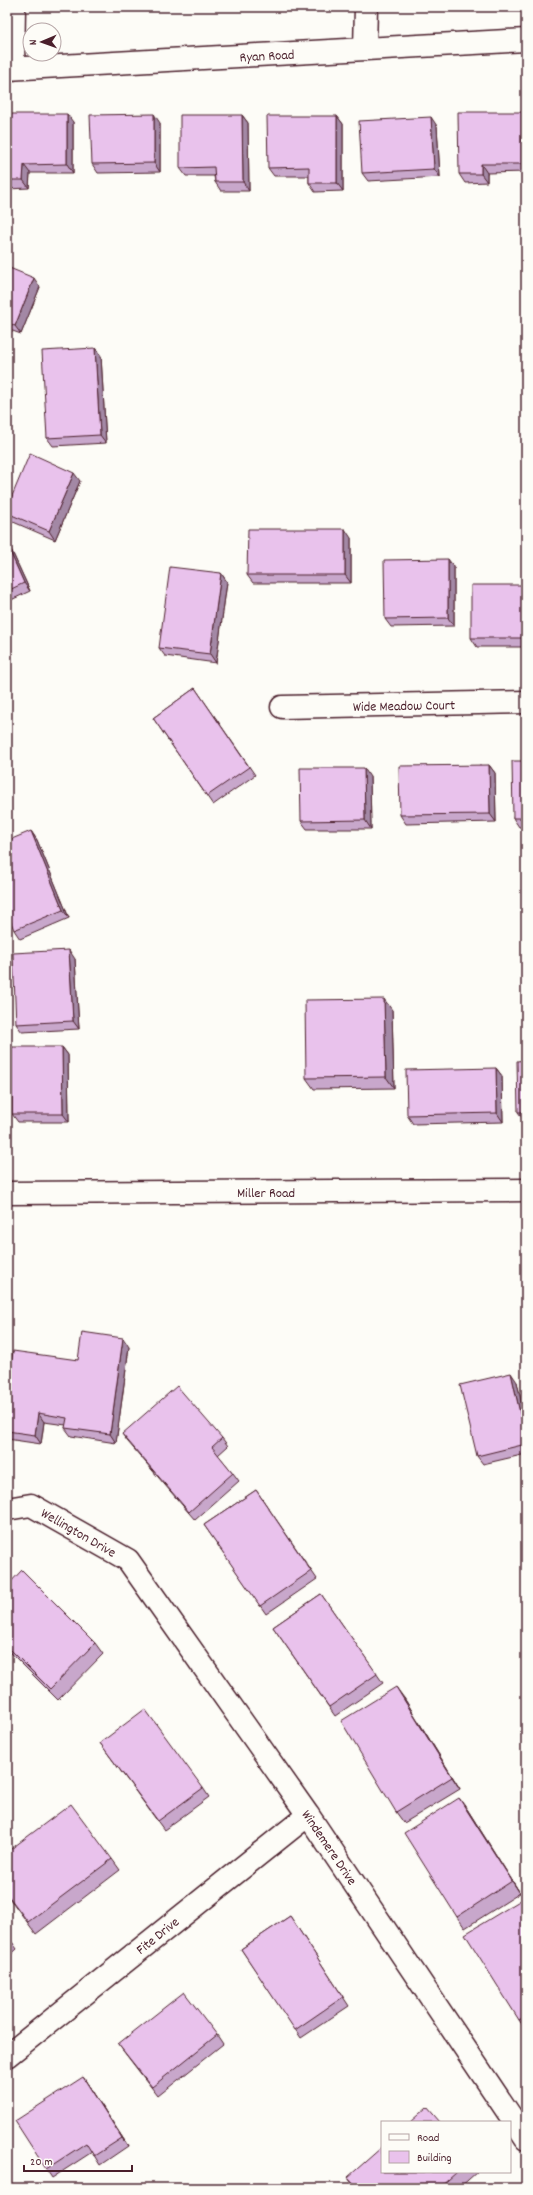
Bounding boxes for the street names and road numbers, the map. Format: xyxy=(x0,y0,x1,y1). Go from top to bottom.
street label: Ryan Road xyxy=(239,46,295,68)
street label: Wide Meadow Court xyxy=(353,696,455,718)
street label: Miller Road xyxy=(237,1184,295,1204)
street label: Wellington Drive xyxy=(37,1504,119,1563)
street label: Windemere Drive xyxy=(296,1806,361,1890)
street label: Fite Drive xyxy=(132,1913,184,1960)

